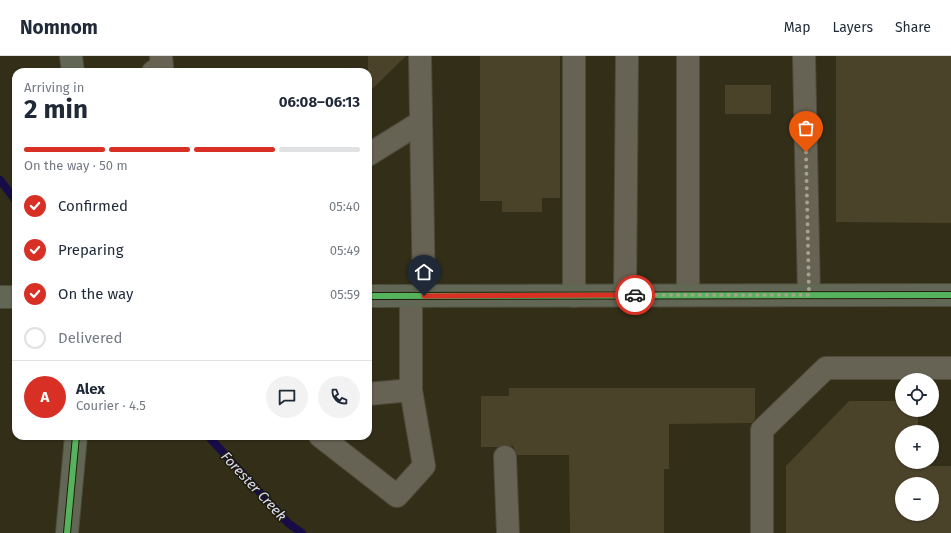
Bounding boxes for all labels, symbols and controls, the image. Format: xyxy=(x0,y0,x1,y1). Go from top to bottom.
text: Nomnom xyxy=(20,16,98,39)
text: Map xyxy=(784,19,810,36)
text: Layers xyxy=(832,19,873,36)
text: Share xyxy=(895,19,931,36)
text: Arriving in xyxy=(24,80,84,95)
text: 06:08–06:13 xyxy=(279,93,360,111)
text: 2 min xyxy=(24,94,88,125)
pin xyxy=(789,111,823,152)
icon: bag xyxy=(795,117,817,139)
text: On the way · 50 m xyxy=(24,158,128,173)
icon: check xyxy=(24,195,46,217)
text: Confirmed xyxy=(58,197,128,215)
text: 05:40 xyxy=(329,199,360,214)
icon: check xyxy=(24,239,46,261)
text: Preparing xyxy=(58,241,123,259)
text: 05:49 xyxy=(330,243,360,258)
pin xyxy=(407,255,441,296)
icon: home xyxy=(413,261,435,283)
courier xyxy=(615,275,655,315)
icon: check xyxy=(24,283,46,305)
icon: car xyxy=(624,284,646,306)
text: On the way xyxy=(58,285,133,303)
text: 05:59 xyxy=(330,287,360,302)
text: Delivered xyxy=(58,329,122,347)
map controls xyxy=(895,373,939,521)
button: locate xyxy=(895,373,939,417)
button: chat xyxy=(266,376,308,418)
button: phone xyxy=(318,376,360,418)
text: Alex xyxy=(76,380,105,398)
text: A xyxy=(41,388,49,406)
text: Courier · 4.5 xyxy=(76,398,146,413)
button: + xyxy=(895,425,939,469)
water label: Forester Creek xyxy=(217,448,290,525)
button: − xyxy=(895,477,939,521)

